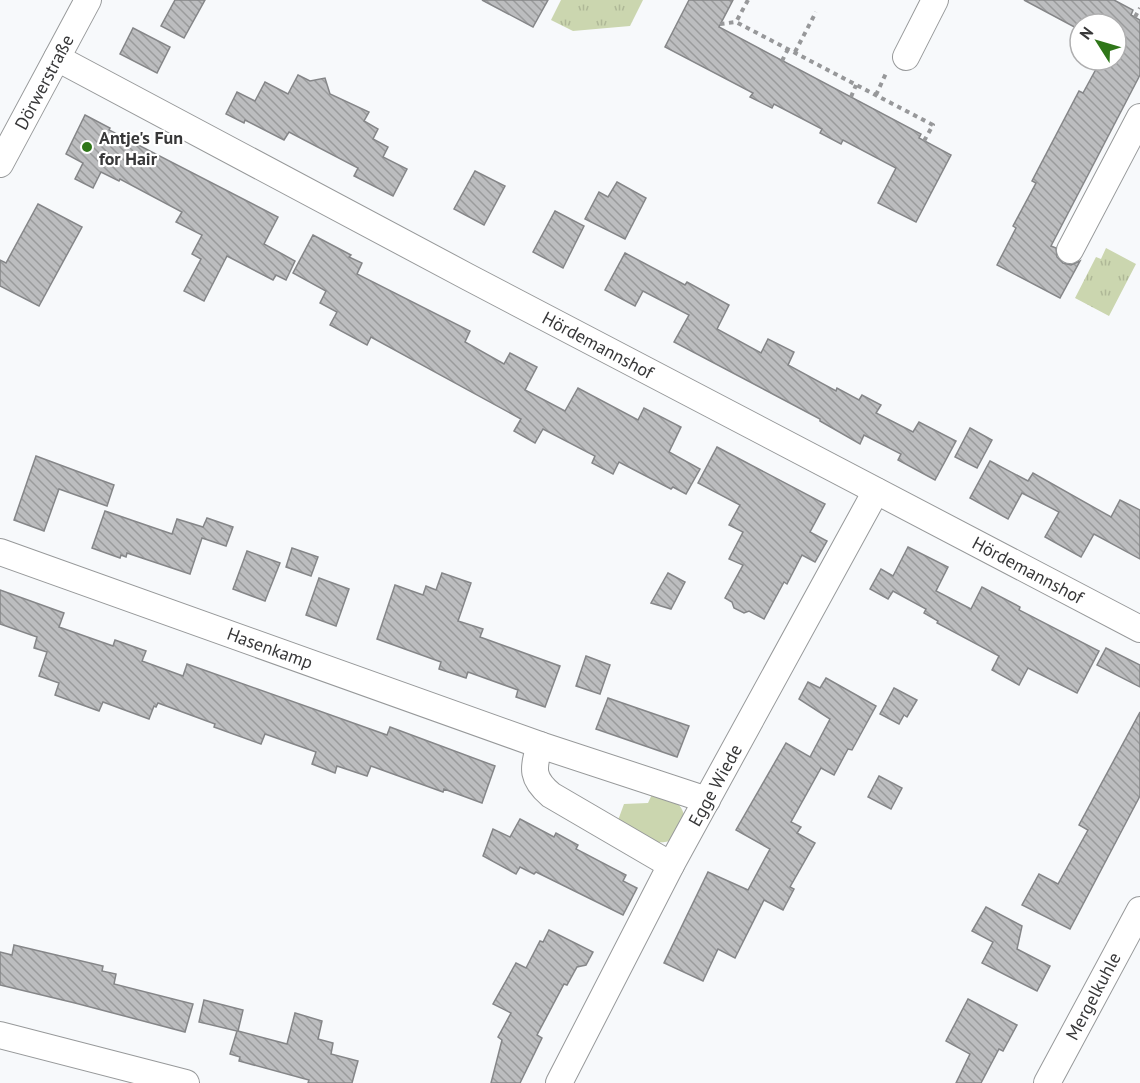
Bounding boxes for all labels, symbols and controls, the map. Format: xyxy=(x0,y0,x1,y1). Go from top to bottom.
north arrow xyxy=(1068,12,1128,72)
text: N xyxy=(1075,23,1097,43)
street label: Dörwerstraße xyxy=(9,31,79,133)
place label: Antje's Fun for Hair xyxy=(99,126,183,170)
marker: Antje's Fun for Hair xyxy=(80,140,94,154)
street label: Hördemannshof xyxy=(539,306,659,385)
street label: Hördemannshof xyxy=(969,531,1089,610)
street label: Hasenkamp xyxy=(224,622,316,674)
street label: Egge Wiede xyxy=(683,740,747,830)
street label: Mergelkuhle xyxy=(1060,948,1126,1044)

